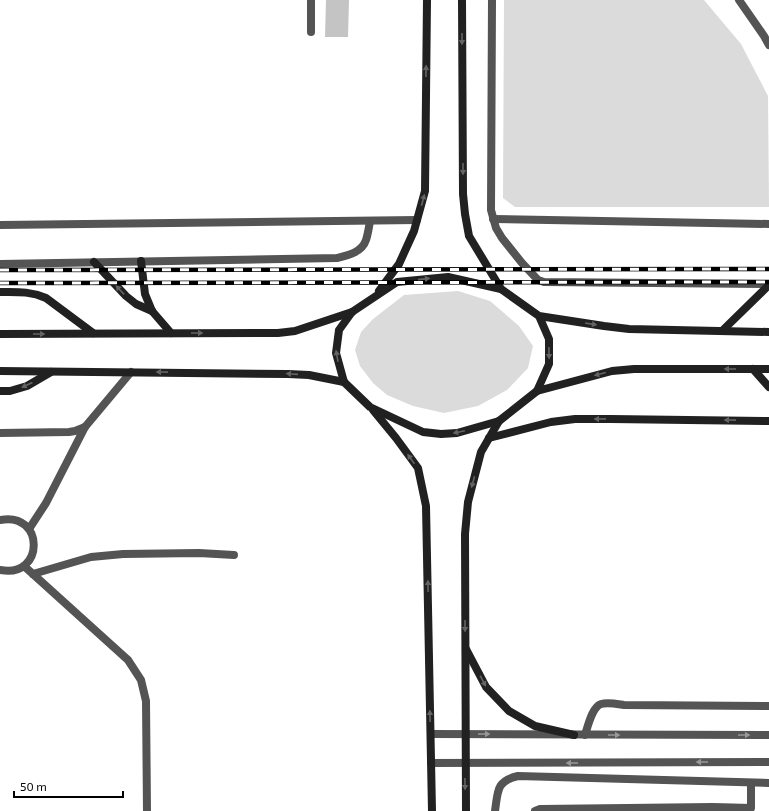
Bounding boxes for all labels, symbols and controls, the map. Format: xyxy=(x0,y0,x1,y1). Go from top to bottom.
one-way arrow xyxy=(459,33,465,46)
one-way arrow xyxy=(423,64,429,77)
one-way arrow xyxy=(460,163,466,176)
one-way arrow xyxy=(420,194,426,206)
one-way arrow xyxy=(418,276,430,282)
one-way arrow xyxy=(116,285,125,295)
one-way arrow xyxy=(585,321,597,327)
one-way arrow xyxy=(33,330,45,337)
one-way arrow xyxy=(191,330,204,336)
one-way arrow xyxy=(546,347,552,360)
one-way arrow xyxy=(334,350,340,363)
one-way arrow xyxy=(723,366,736,372)
one-way arrow xyxy=(155,369,168,375)
one-way arrow xyxy=(285,371,298,377)
one-way arrow xyxy=(594,371,606,377)
one-way arrow xyxy=(21,382,33,388)
one-way arrow xyxy=(593,416,606,422)
one-way arrow xyxy=(724,417,736,424)
one-way arrow xyxy=(453,429,465,435)
one-way arrow xyxy=(407,454,415,464)
one-way arrow xyxy=(470,477,476,489)
one-way arrow xyxy=(425,579,431,592)
one-way arrow xyxy=(462,620,468,633)
one-way arrow xyxy=(480,675,486,687)
one-way arrow xyxy=(427,709,433,722)
one-way arrow xyxy=(478,731,491,737)
one-way arrow xyxy=(608,732,621,738)
one-way arrow xyxy=(738,732,751,738)
one-way arrow xyxy=(695,759,708,765)
one-way arrow xyxy=(565,760,578,766)
scale bar xyxy=(14,773,123,799)
one-way arrow xyxy=(462,778,468,791)
text: 50 m xyxy=(20,779,47,793)

